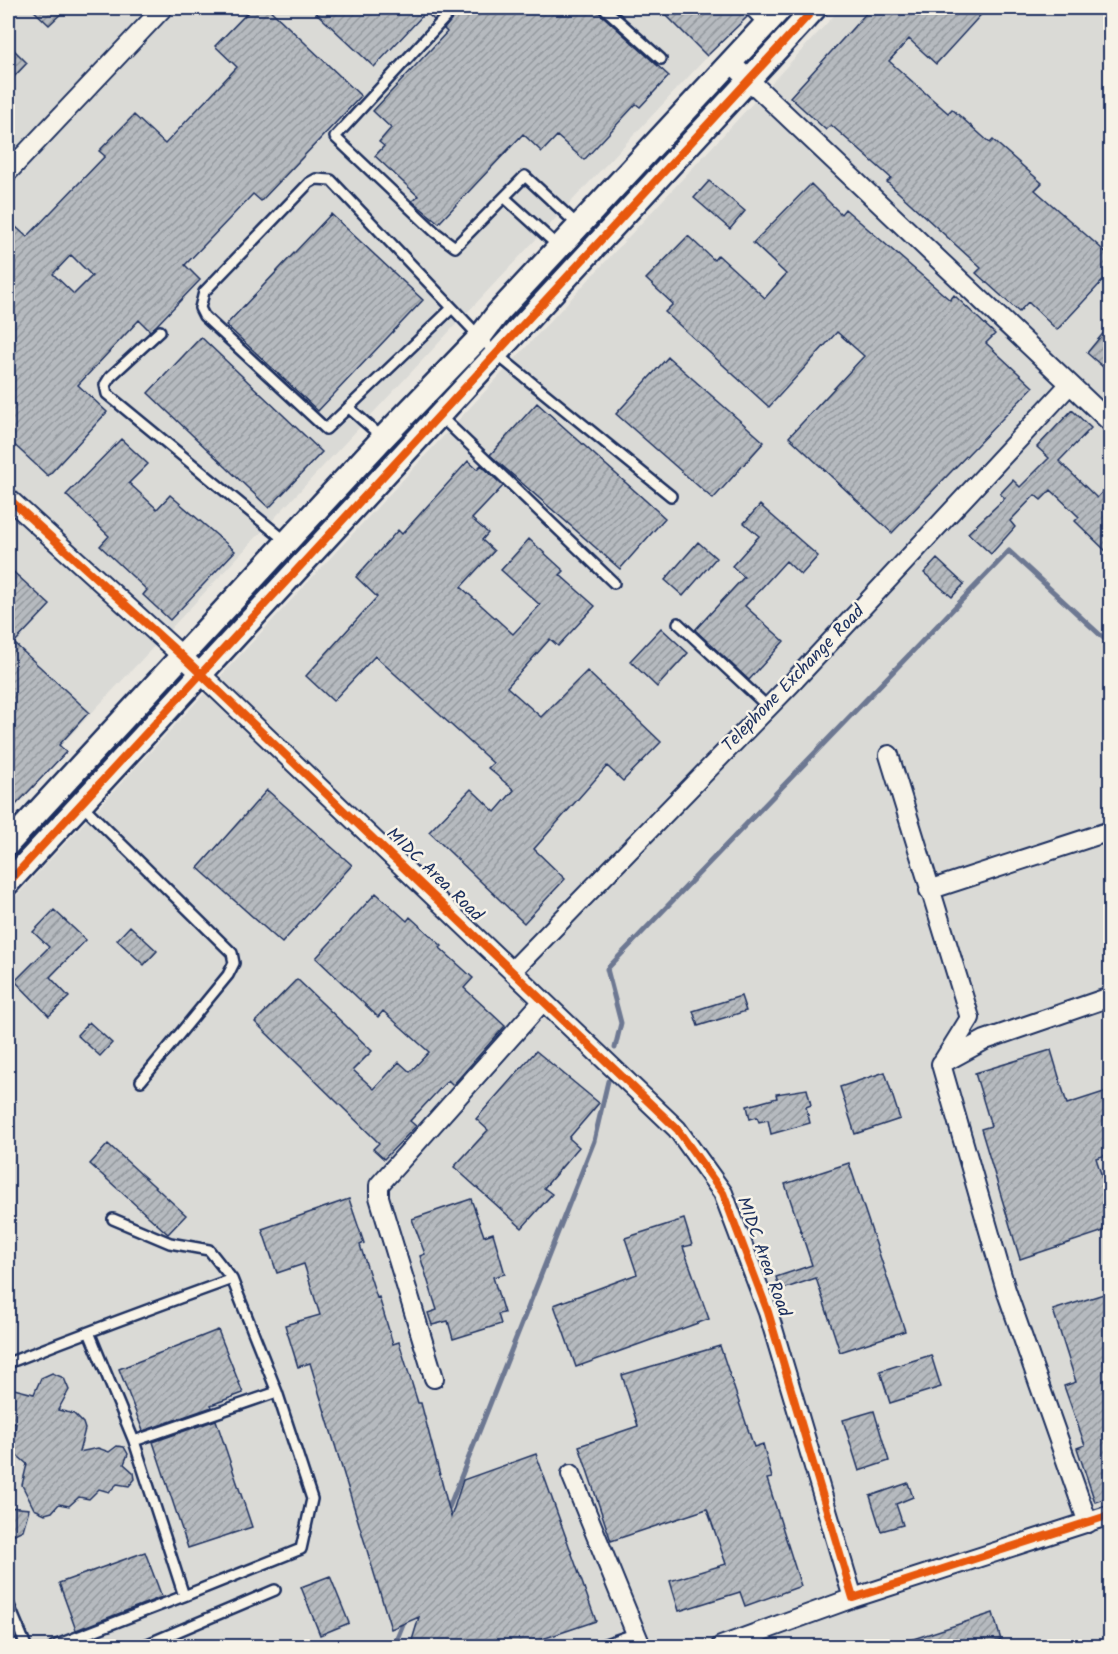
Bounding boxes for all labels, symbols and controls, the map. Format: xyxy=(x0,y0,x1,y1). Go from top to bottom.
street label: Telephone Exchange Road xyxy=(716,598,873,759)
street label: MIDC Area Road xyxy=(379,821,490,930)
street label: MIDC Area Road xyxy=(728,1193,799,1322)

